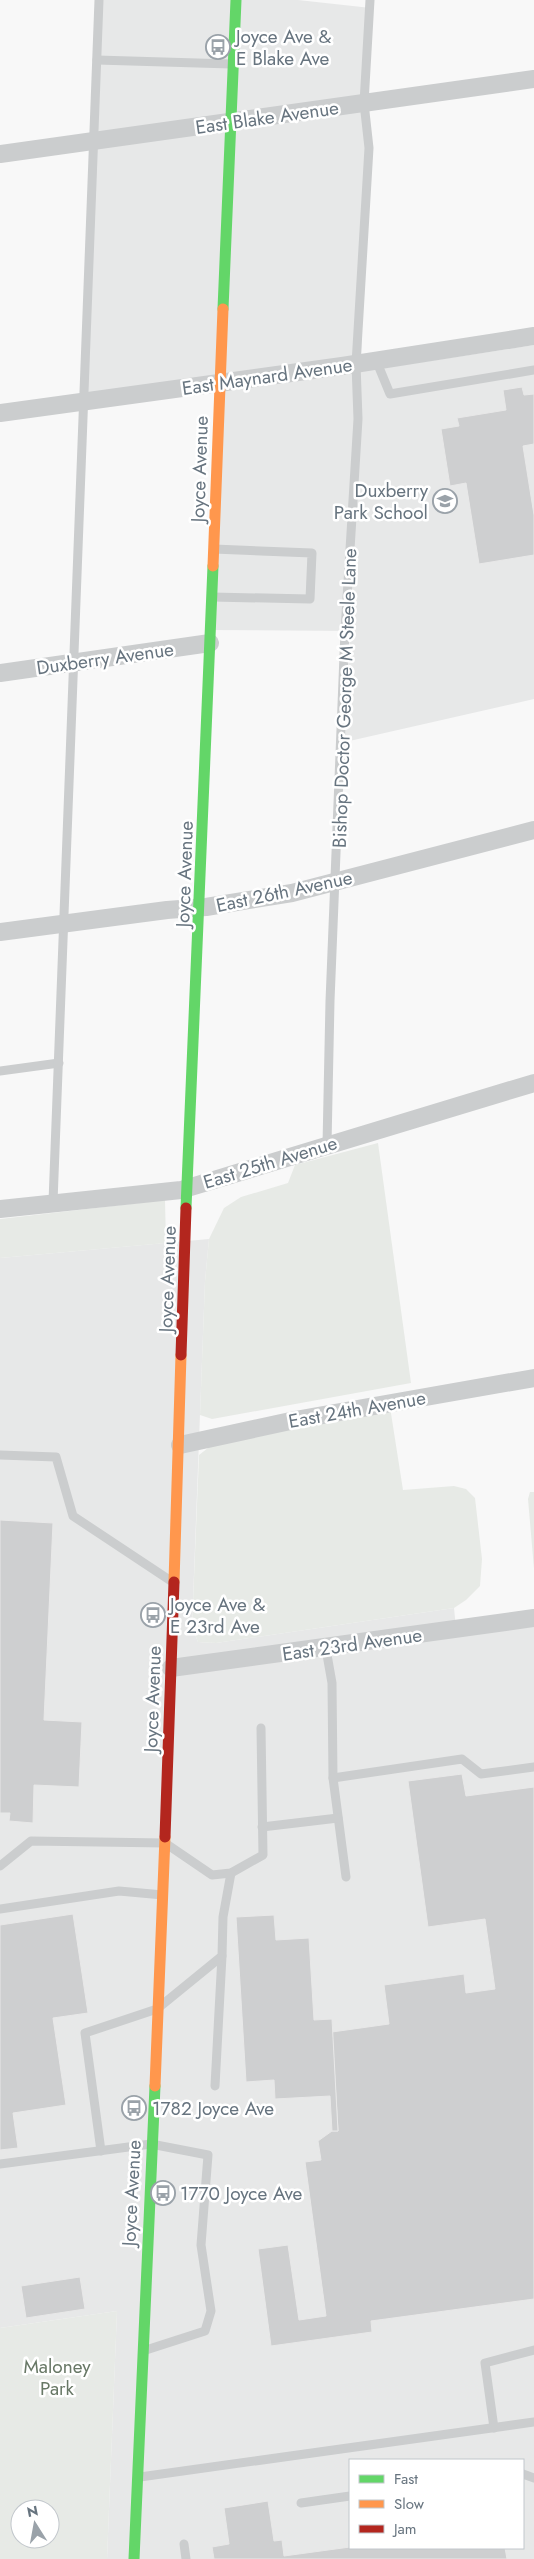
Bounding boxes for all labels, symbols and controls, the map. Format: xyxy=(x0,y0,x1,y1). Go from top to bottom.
place label: Joyce Ave & E Blake Ave xyxy=(233,23,331,72)
bus stop icon: Joyce Ave & E Blake Ave xyxy=(205,34,231,60)
street label: East Blake Avenue xyxy=(194,94,341,141)
street label: East Maynard Avenue xyxy=(180,351,354,402)
street label: Joyce Avenue xyxy=(184,415,215,526)
place label: Duxberry Park School xyxy=(334,477,429,526)
school or university icon: Duxberry Park School xyxy=(432,488,458,514)
street label: Bishop Doctor George M Steele Lane xyxy=(326,547,363,848)
street label: Duxberry Avenue xyxy=(35,635,176,681)
street label: Joyce Avenue xyxy=(169,820,200,931)
street label: East 26th Avenue xyxy=(213,864,355,919)
street label: East 25th Avenue xyxy=(200,1129,340,1196)
street label: Joyce Avenue xyxy=(152,1225,183,1336)
street label: East 24th Avenue xyxy=(286,1384,428,1435)
place label: Joyce Ave & E 23rd Ave xyxy=(167,1591,265,1640)
bus stop icon: Joyce Ave & E 23rd Ave xyxy=(140,1602,166,1628)
street label: East 23rd Avenue xyxy=(280,1621,424,1668)
street label: Joyce Avenue xyxy=(137,1645,168,1756)
bus stop icon: 1782 Joyce Ave xyxy=(121,2095,147,2121)
place label: 1782 Joyce Ave xyxy=(152,2095,274,2122)
street label: Joyce Avenue xyxy=(115,2139,148,2250)
bus stop icon: 1770 Joyce Ave xyxy=(150,2180,176,2206)
place label: 1770 Joyce Ave xyxy=(180,2180,303,2207)
park label: Maloney Park xyxy=(23,2353,91,2402)
legend xyxy=(349,2459,524,2549)
text: Fast xyxy=(394,2468,418,2490)
text: Slow xyxy=(394,2493,425,2515)
north arrow xyxy=(10,2499,60,2549)
text: N xyxy=(25,2500,40,2522)
text: Jam xyxy=(392,2518,417,2540)

